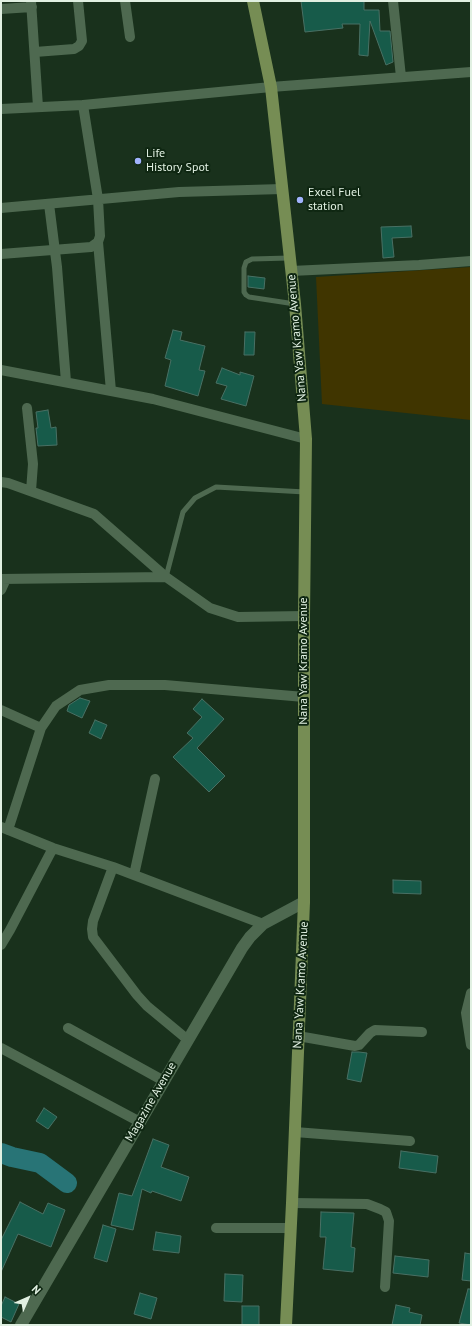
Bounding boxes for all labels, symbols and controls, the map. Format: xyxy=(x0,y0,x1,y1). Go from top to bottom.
place label: Life History Spot xyxy=(146,147,209,175)
marker: Life History Spot xyxy=(133,156,143,166)
place label: Excel Fuel station xyxy=(308,186,361,214)
marker: Excel Fuel station xyxy=(295,195,305,205)
street label: Nana Yaw Kramo Avenue xyxy=(284,274,310,402)
street label: Nana Yaw Kramo Avenue xyxy=(297,597,311,725)
street label: Nana Yaw Kramo Avenue xyxy=(290,921,312,1049)
street label: Magazine Avenue xyxy=(122,1060,180,1144)
north arrow xyxy=(8,1278,48,1318)
text: N xyxy=(29,1282,44,1297)

